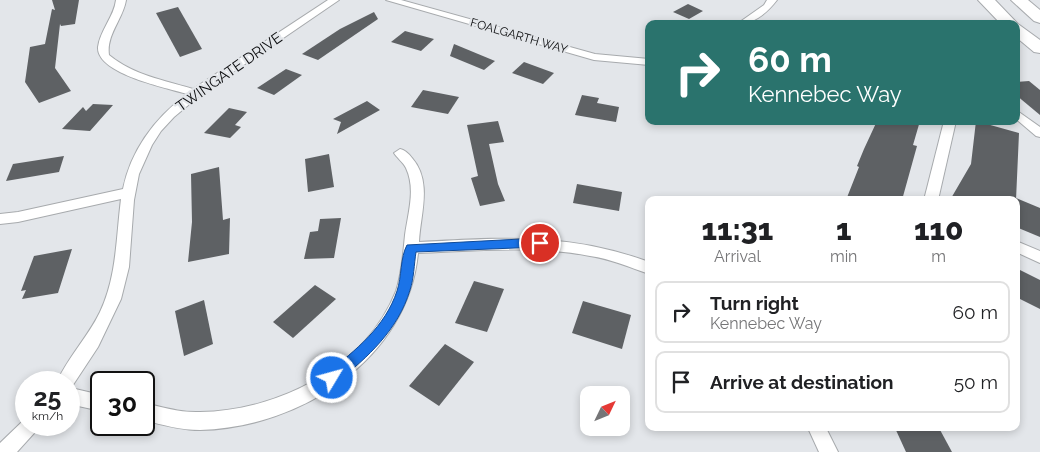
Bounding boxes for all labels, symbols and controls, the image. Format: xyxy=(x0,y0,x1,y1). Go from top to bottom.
street label: FOALGARTH WAY xyxy=(469,15,569,57)
street label: TWINGATE DRIVE xyxy=(172,29,286,115)
text: 60 m xyxy=(748,39,832,80)
icon: right xyxy=(665,40,730,105)
text: Kennebec Way xyxy=(748,81,902,107)
text: 11:31 xyxy=(702,212,773,247)
text: 1 xyxy=(836,212,851,247)
text: 110 xyxy=(914,212,963,247)
pin xyxy=(519,222,561,264)
icon: arrive xyxy=(526,229,554,257)
text: Arrival xyxy=(714,247,761,266)
text: min xyxy=(830,247,857,266)
text: m xyxy=(931,247,946,266)
text: Turn right xyxy=(710,292,799,314)
icon: right xyxy=(667,298,695,326)
text: 60 m xyxy=(953,301,998,323)
text: Kennebec Way xyxy=(710,314,822,333)
position arrow xyxy=(305,351,357,403)
icon: arrive xyxy=(667,368,695,396)
speed limit sign: 30 xyxy=(90,371,155,436)
text: Arrive at destination xyxy=(710,371,894,393)
text: 50 m xyxy=(954,371,998,393)
text: 25 xyxy=(34,382,61,412)
north arrow xyxy=(580,386,630,436)
map controls xyxy=(580,386,630,436)
text: km/h xyxy=(32,409,63,423)

